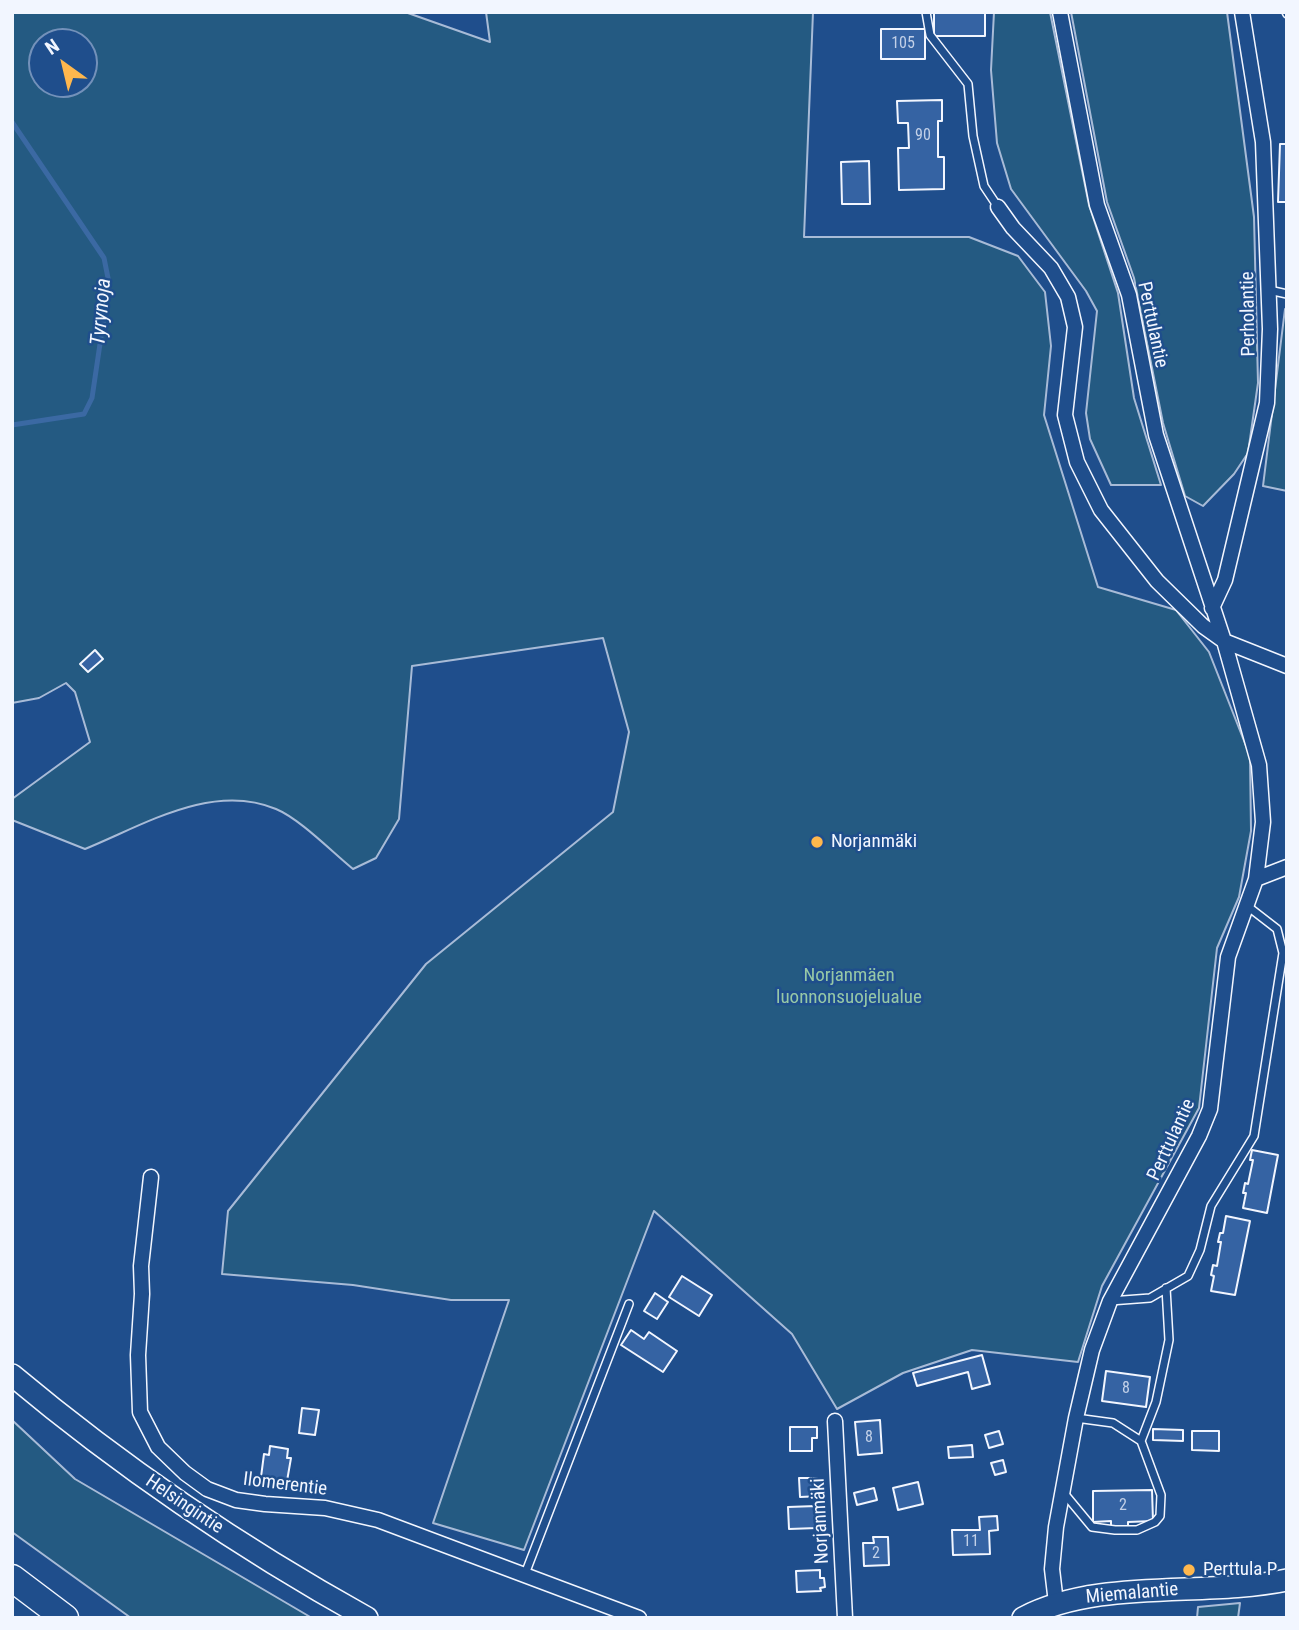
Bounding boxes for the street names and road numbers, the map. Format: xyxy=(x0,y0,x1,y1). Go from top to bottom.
street label: Perholantie xyxy=(1237,271,1261,357)
street label: Perttulantie xyxy=(1132,280,1172,370)
street label: Perttulantie xyxy=(1143,1096,1201,1184)
street label: Ilomerentie xyxy=(242,1469,328,1501)
street label: Helsingintie xyxy=(141,1471,227,1539)
street label: Norjanmäki xyxy=(807,1477,835,1565)
street label: Miemalantie xyxy=(1085,1579,1179,1609)

